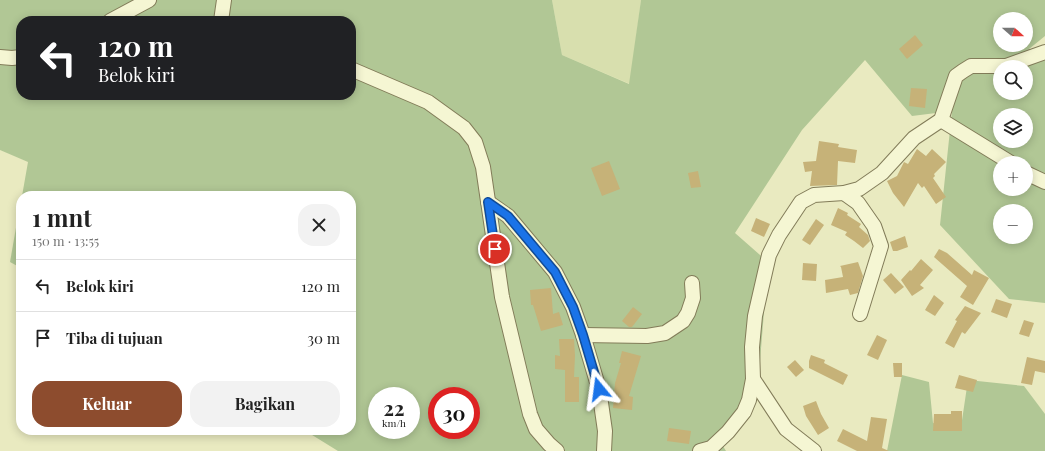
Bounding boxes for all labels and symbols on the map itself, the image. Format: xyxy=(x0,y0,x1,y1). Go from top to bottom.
north arrow xyxy=(993,12,1033,52)
pin xyxy=(478,232,512,266)
position arrow xyxy=(578,368,620,410)
speed limit sign: 30 xyxy=(428,387,480,439)

